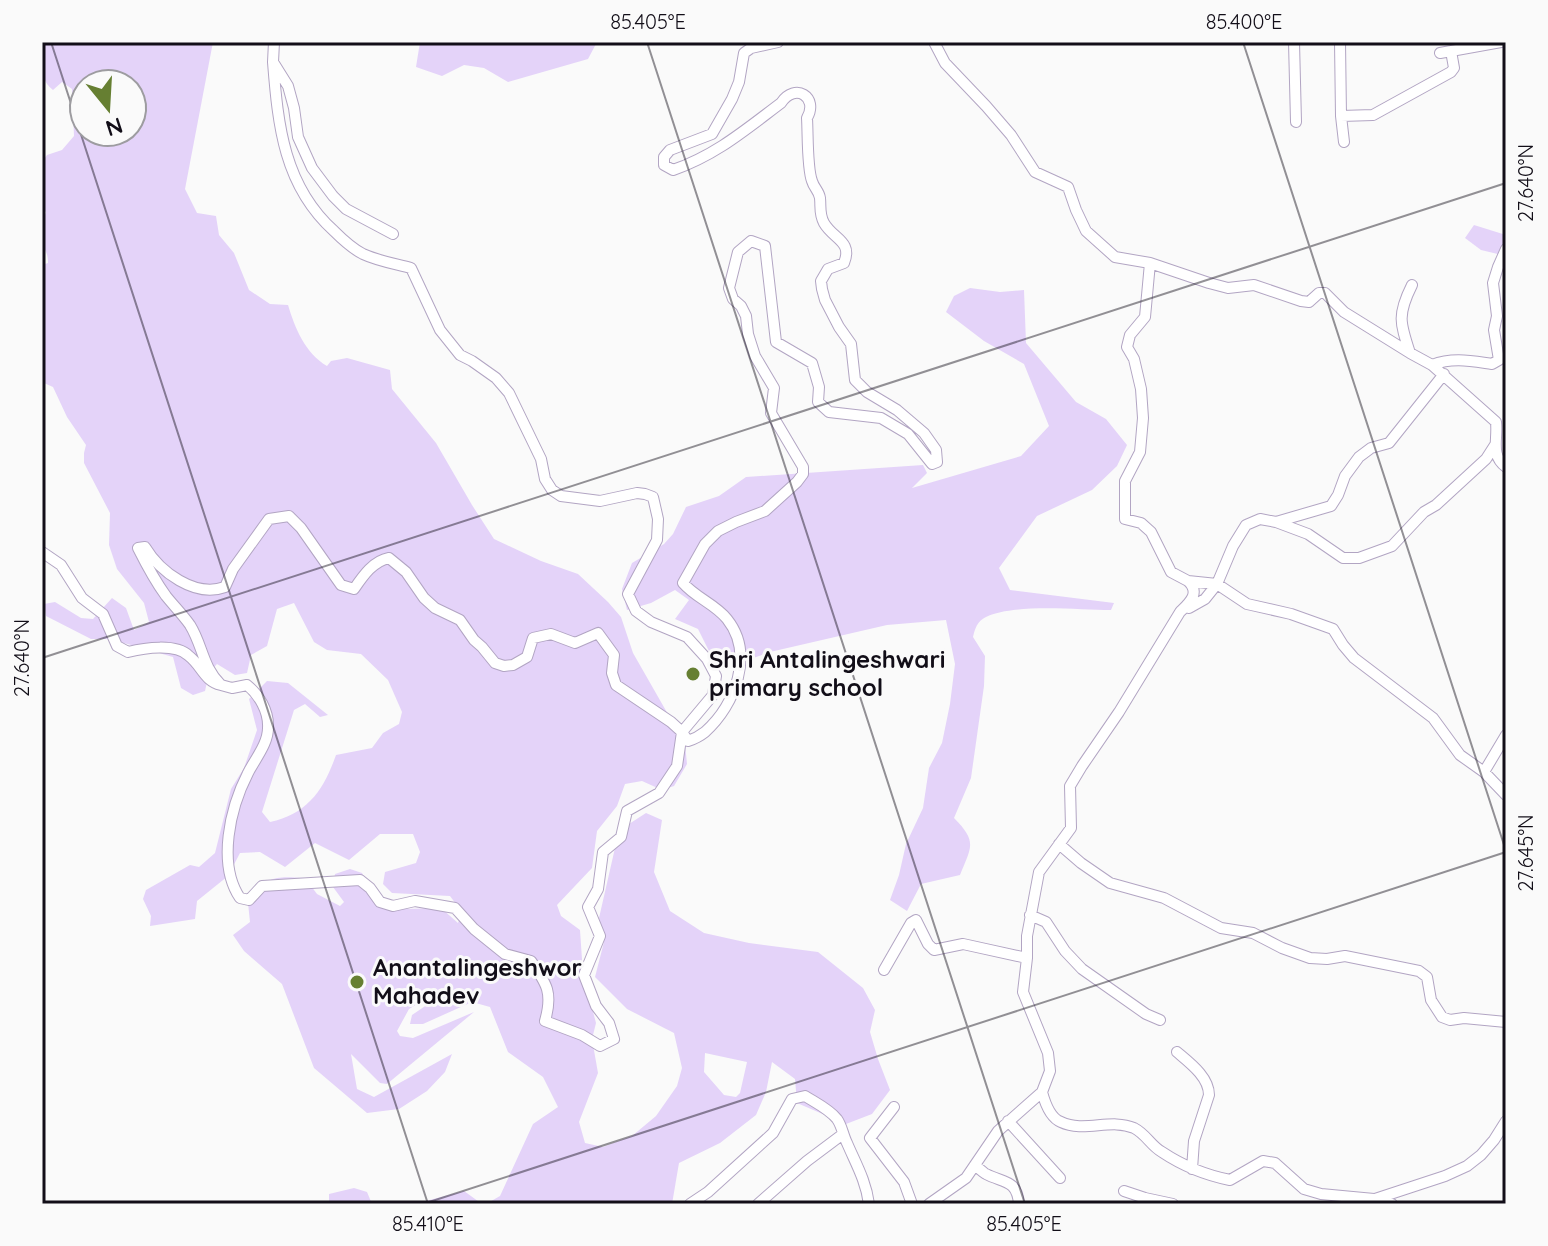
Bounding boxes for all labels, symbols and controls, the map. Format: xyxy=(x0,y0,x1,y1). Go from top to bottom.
text: 85.405°E xyxy=(610,9,686,34)
text: 85.400°E xyxy=(1206,9,1282,34)
north arrow xyxy=(68,68,148,148)
text: N xyxy=(102,111,126,143)
text: 27.640°N xyxy=(1513,144,1538,222)
text: 27.640°N xyxy=(9,619,34,697)
place label: Shri Antalingeshwari primary school xyxy=(709,644,945,702)
marker: Shri Antalingeshwari primary school xyxy=(684,665,702,683)
text: 27.645°N xyxy=(1513,814,1538,892)
place label: Anantalingeshwor Mahadev xyxy=(373,952,582,1010)
marker: Anantalingeshwor Mahadev xyxy=(348,973,366,991)
text: 85.410°E xyxy=(392,1211,464,1236)
text: 85.405°E xyxy=(986,1211,1062,1236)

